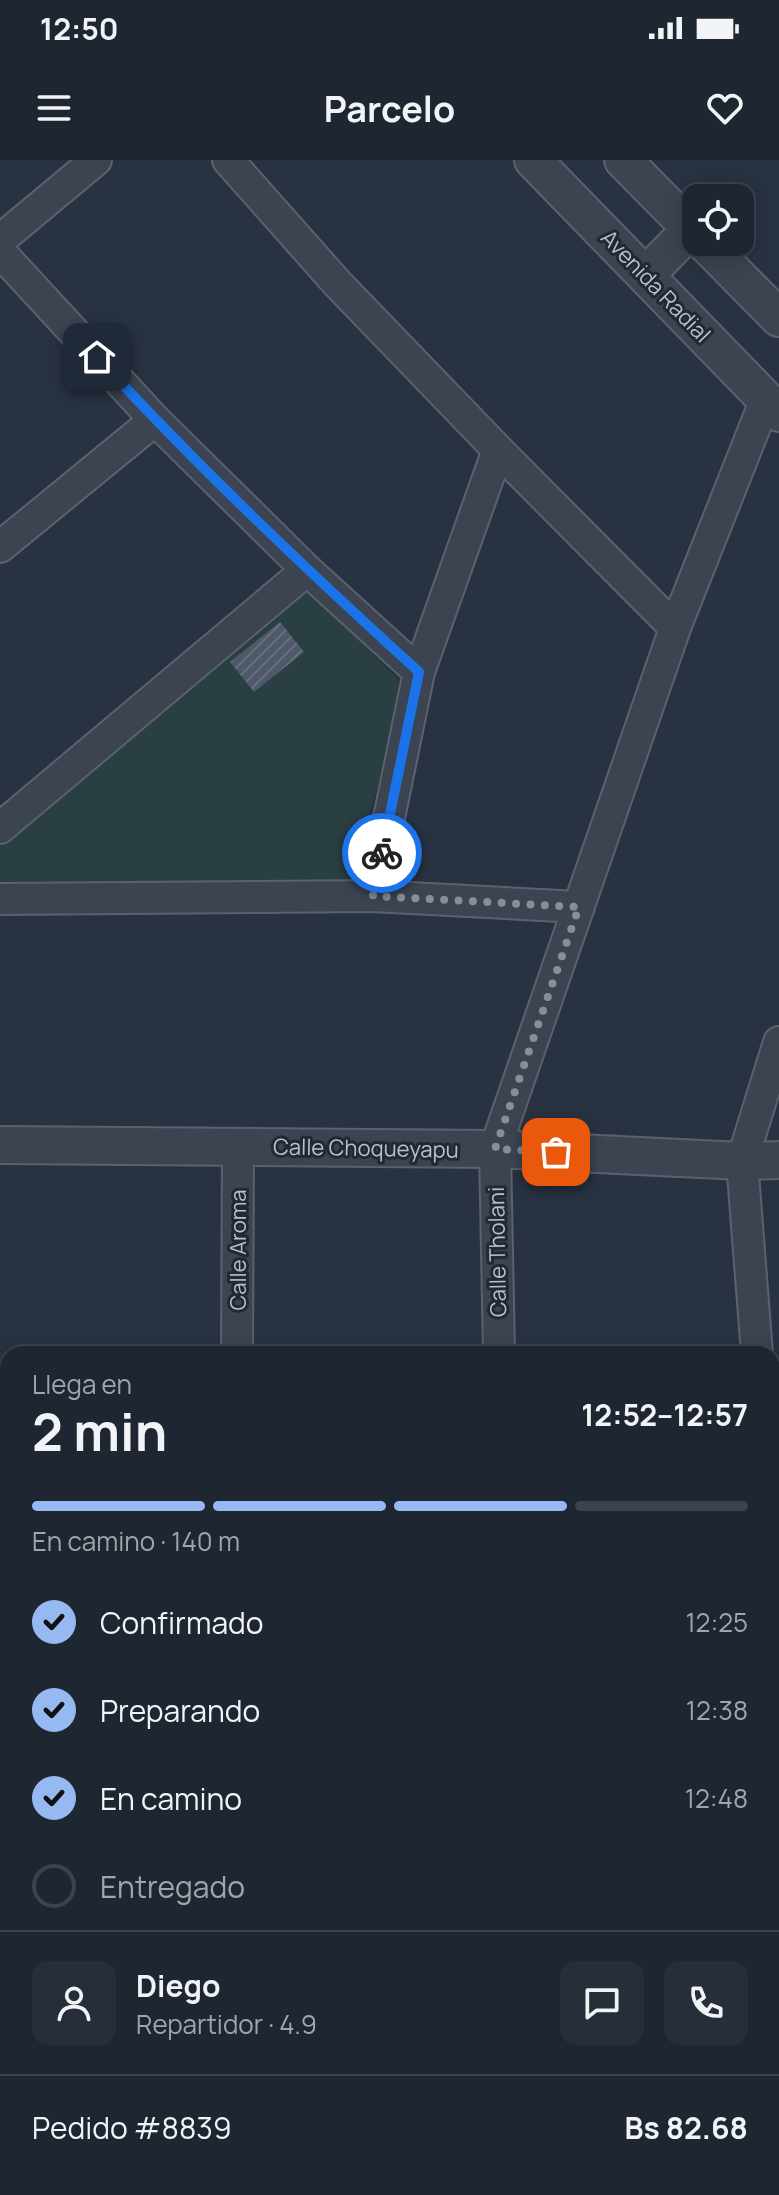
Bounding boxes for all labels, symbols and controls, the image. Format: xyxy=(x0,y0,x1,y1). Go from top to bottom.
text: 12:50 xyxy=(40,8,119,49)
text: Parcelo xyxy=(324,84,455,133)
icon: menu xyxy=(32,86,76,130)
icon: heart xyxy=(703,86,747,130)
map controls xyxy=(682,184,754,256)
button: locate xyxy=(682,184,754,256)
street label: Avenida Radial xyxy=(595,223,717,349)
pin xyxy=(63,323,131,391)
icon: home xyxy=(75,335,119,379)
courier xyxy=(342,813,422,893)
icon: bike xyxy=(360,831,404,875)
pin xyxy=(522,1118,590,1186)
icon: bag xyxy=(534,1130,578,1174)
street label: Calle Choqueyapu xyxy=(273,1131,459,1165)
street label: Calle Tholani xyxy=(481,1187,513,1317)
street label: Calle Aroma xyxy=(223,1189,253,1311)
text: Llega en xyxy=(32,1366,132,1402)
text: 12:52–12:57 xyxy=(581,1394,748,1435)
text: 2 min xyxy=(32,1396,167,1467)
text: En camino · 140 m xyxy=(32,1523,240,1559)
icon: check xyxy=(32,1600,76,1644)
text: Confirmado xyxy=(100,1602,264,1643)
text: 12:25 xyxy=(685,1604,748,1640)
icon: check xyxy=(32,1688,76,1732)
text: Preparando xyxy=(100,1690,260,1731)
text: 12:38 xyxy=(686,1692,748,1728)
icon: check xyxy=(32,1776,76,1820)
text: En camino xyxy=(100,1778,242,1819)
text: 12:48 xyxy=(685,1780,748,1816)
text: Entregado xyxy=(100,1866,245,1907)
button: person xyxy=(32,1961,116,2045)
button: chat xyxy=(560,1961,644,2045)
button: phone xyxy=(664,1961,748,2045)
text: Diego xyxy=(136,1965,221,2006)
text: Repartidor · 4.9 xyxy=(136,2006,317,2042)
text: Pedido #8839 xyxy=(32,2107,232,2148)
text: Bs 82.68 xyxy=(624,2107,748,2148)

